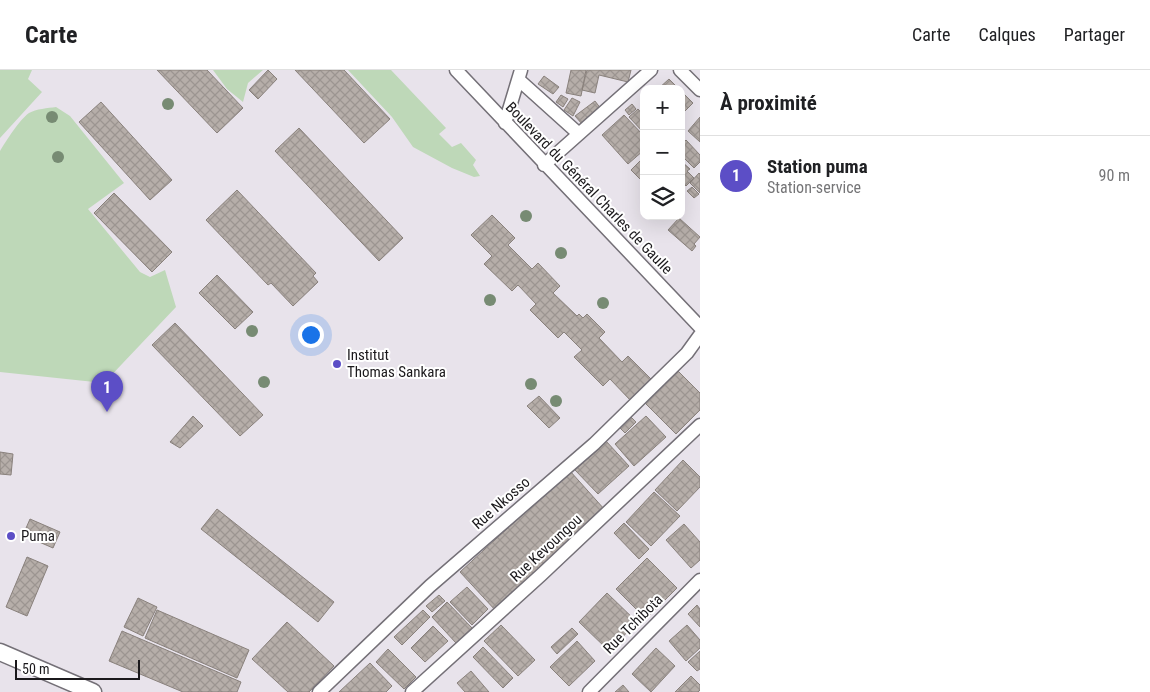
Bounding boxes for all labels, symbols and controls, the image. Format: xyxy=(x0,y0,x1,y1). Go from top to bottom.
text: Carte xyxy=(25,21,77,49)
text: Carte xyxy=(912,24,951,45)
text: Calques xyxy=(979,24,1036,45)
text: Partager xyxy=(1064,24,1125,45)
map controls xyxy=(640,85,685,220)
button: + xyxy=(640,85,685,130)
text: À proximité xyxy=(720,91,817,115)
street label: Boulevard du Général Charles de Gaulle xyxy=(502,98,676,278)
button: − xyxy=(640,130,685,175)
text: Station puma xyxy=(767,155,868,178)
text: 1 xyxy=(732,166,740,185)
text: 90 m xyxy=(1098,166,1130,185)
button: layers xyxy=(640,175,685,220)
text: Station-service xyxy=(767,178,861,197)
your location xyxy=(298,322,324,348)
place label: Institut Thomas Sankara xyxy=(347,346,446,381)
marker: Institut Thomas Sankara xyxy=(331,358,343,370)
pin: 1 xyxy=(91,371,123,412)
street label: Rue Nkosso xyxy=(468,473,534,533)
street label: Rue Kevoungou xyxy=(507,510,585,586)
place label: Puma xyxy=(21,527,55,545)
marker: Puma xyxy=(5,530,17,542)
street label: Rue Tchibota xyxy=(600,591,666,657)
scale bar xyxy=(15,657,140,680)
text: 50 m xyxy=(22,661,50,677)

